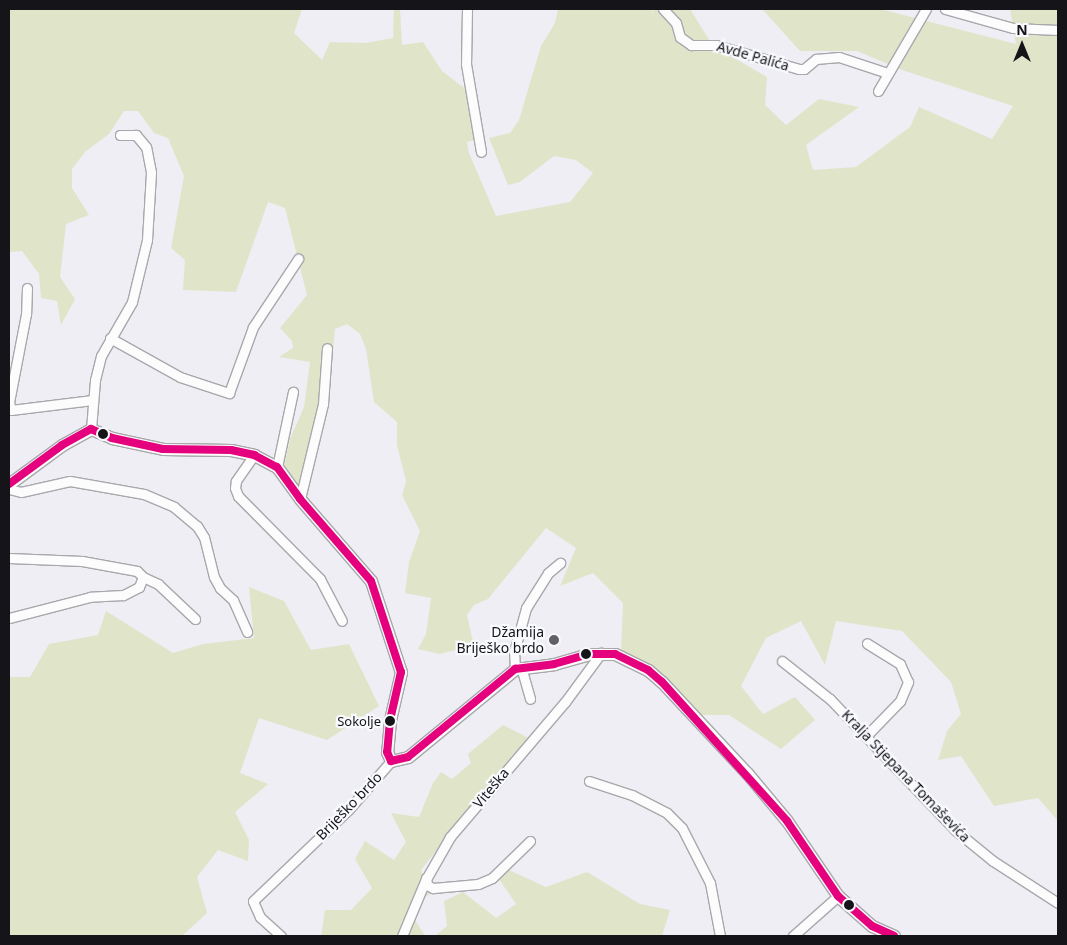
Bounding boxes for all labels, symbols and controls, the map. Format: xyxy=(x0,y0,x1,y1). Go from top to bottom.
north arrow xyxy=(997,20,1047,70)
text: N xyxy=(1016,20,1028,39)
street label: Avde Palića xyxy=(715,38,791,74)
unlabelled marker xyxy=(98,429,108,439)
place label: Džamija Briješko brdo xyxy=(457,624,544,656)
marker: Džamija Briješko brdo xyxy=(548,634,560,646)
unlabelled marker xyxy=(581,649,591,659)
street label: Kralja Stjepana Tomaševića xyxy=(838,706,974,846)
place label: Sokolje xyxy=(337,713,381,729)
marker: Sokolje xyxy=(385,716,395,726)
street label: Viteška xyxy=(469,765,513,811)
street label: Briješko brdo xyxy=(313,769,385,843)
unlabelled marker xyxy=(844,900,854,910)

